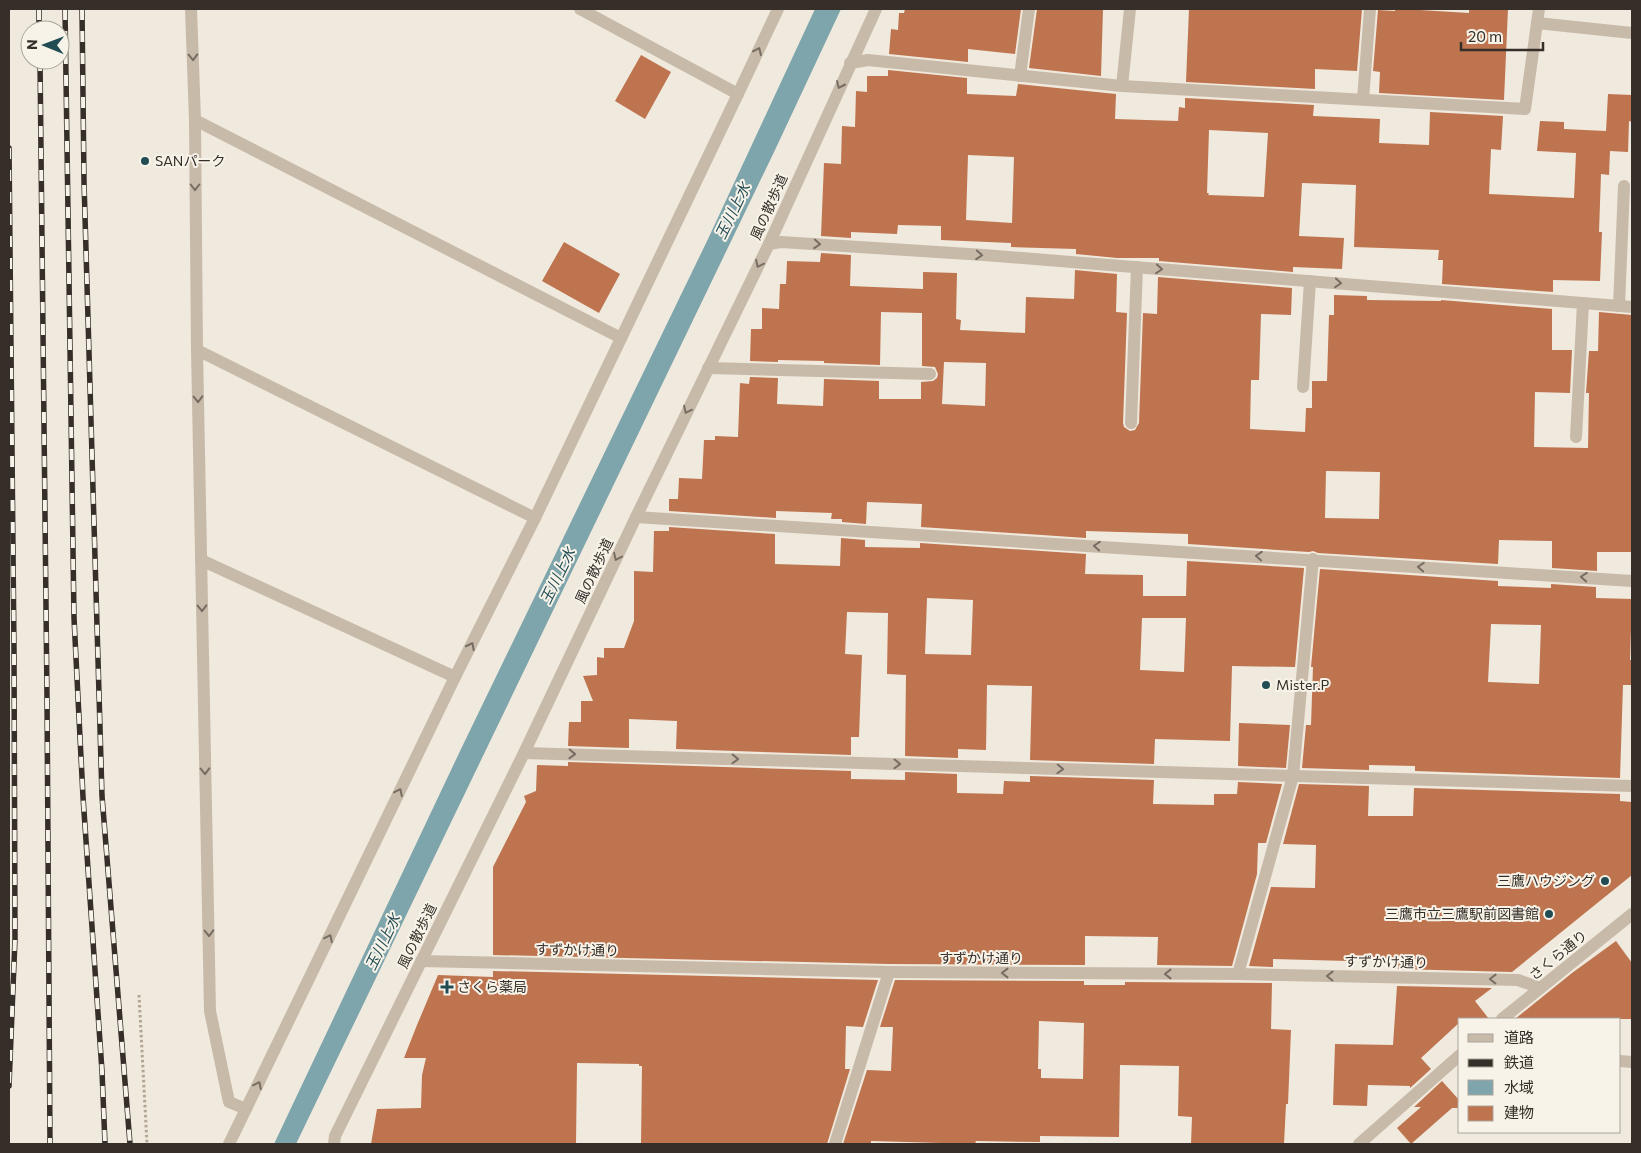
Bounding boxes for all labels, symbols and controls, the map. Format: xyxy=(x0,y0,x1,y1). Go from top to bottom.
north arrow xyxy=(20,20,70,70)
scale bar xyxy=(1461,20,1544,52)
text: 20 m xyxy=(1468,27,1502,45)
text: N xyxy=(23,39,40,50)
one-way arrow xyxy=(752,48,762,57)
one-way arrow xyxy=(188,54,198,62)
one-way arrow xyxy=(836,80,847,89)
place label: SANパーク xyxy=(155,152,225,169)
marker: SANパーク xyxy=(139,155,151,167)
street label: 風の散歩道 xyxy=(747,171,791,242)
water label: 玉川上水 xyxy=(711,178,754,241)
one-way arrow xyxy=(190,183,200,191)
one-way arrow xyxy=(813,239,821,250)
one-way arrow xyxy=(976,249,984,260)
one-way arrow xyxy=(755,259,765,268)
one-way arrow xyxy=(1155,263,1163,274)
one-way arrow xyxy=(1335,278,1343,289)
one-way arrow xyxy=(192,395,203,403)
one-way arrow xyxy=(683,405,694,414)
street label: 風の散歩道 xyxy=(571,535,616,606)
one-way arrow xyxy=(1093,540,1101,551)
water label: 玉川上水 xyxy=(536,543,579,606)
one-way arrow xyxy=(1255,550,1263,561)
one-way arrow xyxy=(613,552,623,561)
one-way arrow xyxy=(1417,561,1425,572)
one-way arrow xyxy=(1579,572,1587,583)
one-way arrow xyxy=(197,605,207,613)
one-way arrow xyxy=(465,642,475,651)
place label: Mister.P xyxy=(1276,676,1330,693)
marker: Mister.P xyxy=(1260,679,1272,691)
one-way arrow xyxy=(569,749,577,760)
one-way arrow xyxy=(732,754,739,764)
one-way arrow xyxy=(894,759,902,769)
one-way arrow xyxy=(1056,764,1064,774)
one-way arrow xyxy=(200,768,210,775)
one-way arrow xyxy=(393,788,404,797)
place label: 三鷹ハウジング xyxy=(1497,872,1595,889)
marker: 三鷹ハウジング xyxy=(1599,875,1611,887)
street label: 風の散歩道 xyxy=(394,901,440,971)
place label: 三鷹市立三鷹駅前図書館 xyxy=(1385,905,1539,922)
marker: 三鷹市立三鷹駅前図書館 xyxy=(1543,908,1555,920)
water label: 玉川上水 xyxy=(361,909,404,972)
street label: さくら通り xyxy=(1525,926,1590,983)
one-way arrow xyxy=(203,929,214,937)
one-way arrow xyxy=(322,934,333,943)
street label: すずかけ通り xyxy=(535,940,619,959)
street label: すずかけ通り xyxy=(939,949,1023,966)
street label: すずかけ通り xyxy=(1344,952,1428,971)
one-way arrow xyxy=(1001,968,1008,978)
one-way arrow xyxy=(1163,969,1171,979)
one-way arrow xyxy=(1326,971,1334,981)
one-way arrow xyxy=(1488,974,1496,984)
place label: さくら薬局 xyxy=(457,978,527,995)
marker: さくら薬局 xyxy=(441,981,453,993)
legend xyxy=(1458,1018,1621,1133)
text: 道路 xyxy=(1504,1028,1534,1046)
text: 鉄道 xyxy=(1504,1053,1534,1071)
text: 水域 xyxy=(1504,1078,1534,1096)
one-way arrow xyxy=(252,1081,262,1090)
text: 建物 xyxy=(1504,1103,1534,1121)

